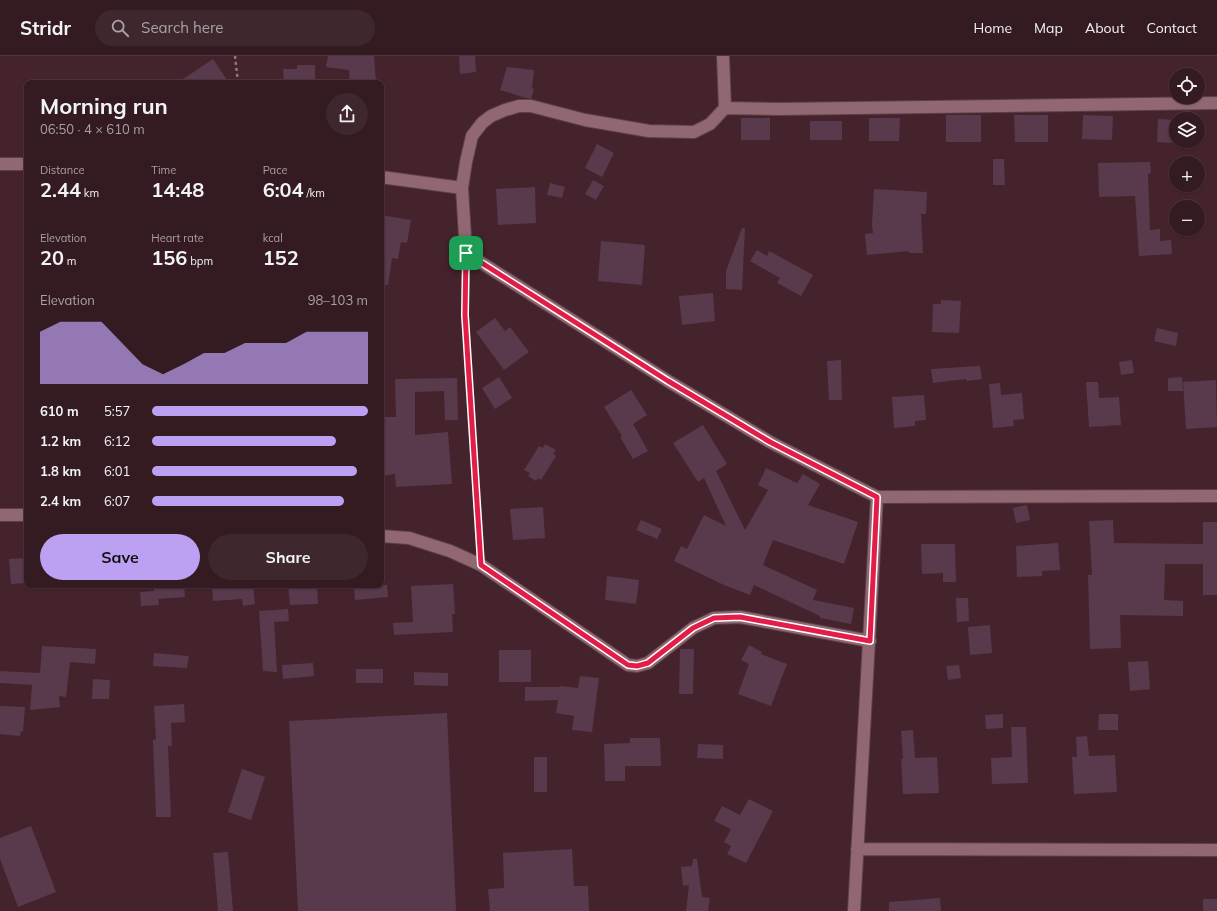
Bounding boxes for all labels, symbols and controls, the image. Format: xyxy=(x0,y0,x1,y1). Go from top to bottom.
search box xyxy=(95,10,375,46)
text: Stridr xyxy=(20,16,71,40)
icon: search xyxy=(109,17,131,39)
text: Search here xyxy=(141,18,224,37)
text: Home xyxy=(973,19,1012,37)
text: Map xyxy=(1034,19,1063,37)
text: About xyxy=(1085,19,1125,37)
text: Contact xyxy=(1147,19,1197,37)
map controls xyxy=(1169,68,1205,236)
button: locate xyxy=(1169,68,1205,104)
text: Morning run xyxy=(40,92,168,120)
button: share xyxy=(326,93,368,135)
button: layers xyxy=(1169,112,1205,148)
text: 06:50 · 4 × 610 m xyxy=(40,121,145,137)
button: + xyxy=(1169,156,1205,192)
text: Distance xyxy=(40,163,84,177)
text: Time xyxy=(151,163,176,177)
text: Pace xyxy=(263,163,287,177)
text: 2.44 xyxy=(40,177,81,202)
text: 14:48 xyxy=(151,177,204,202)
text: 6:04 xyxy=(263,177,304,202)
text: km xyxy=(81,186,99,200)
text: /km xyxy=(304,186,325,200)
button: − xyxy=(1169,200,1205,236)
text: Elevation xyxy=(40,231,87,245)
text: Heart rate xyxy=(151,231,204,245)
text: kcal xyxy=(263,231,283,245)
pin xyxy=(449,236,483,270)
icon: arrive xyxy=(455,242,477,264)
text: 20 xyxy=(40,245,64,270)
text: 156 xyxy=(151,245,187,270)
text: 152 xyxy=(263,245,299,270)
text: m xyxy=(64,254,77,268)
text: bpm xyxy=(187,254,213,268)
text: Elevation xyxy=(40,292,95,308)
text: 98–103 m xyxy=(308,292,368,308)
text: 610 m xyxy=(40,403,79,419)
text: 5:57 xyxy=(104,403,130,419)
text: 1.2 km xyxy=(40,433,81,449)
text: 6:12 xyxy=(104,433,130,449)
text: 1.8 km xyxy=(40,463,81,479)
text: 6:01 xyxy=(104,463,130,479)
text: 2.4 km xyxy=(40,493,81,509)
text: 6:07 xyxy=(104,493,130,509)
button: Save xyxy=(40,534,200,580)
button: Share xyxy=(208,534,368,580)

